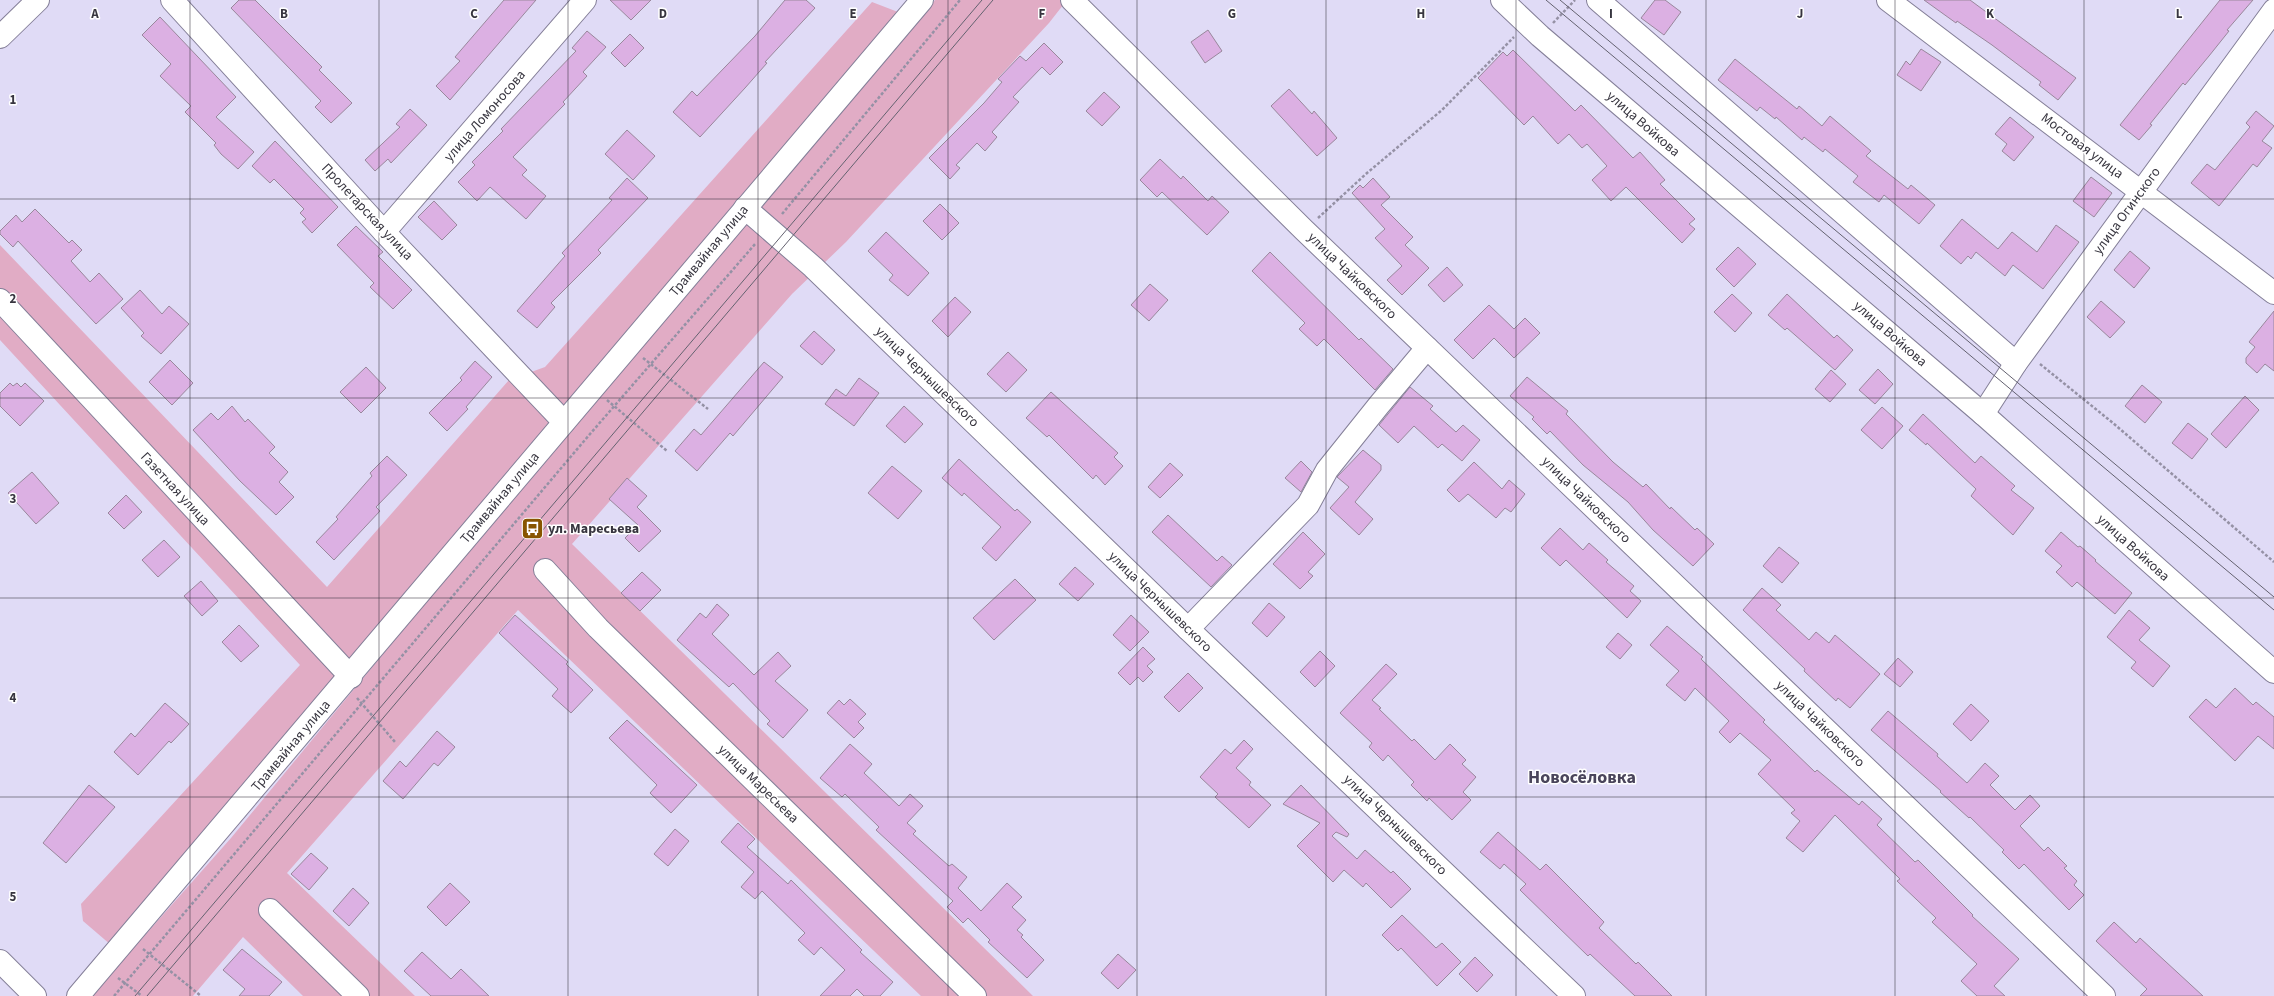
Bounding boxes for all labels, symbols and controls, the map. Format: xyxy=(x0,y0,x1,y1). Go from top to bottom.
text: A xyxy=(90,5,99,23)
text: B xyxy=(280,5,288,23)
text: C xyxy=(470,5,478,23)
text: D xyxy=(659,5,667,23)
text: E xyxy=(849,5,857,23)
text: F xyxy=(1039,5,1046,23)
text: G xyxy=(1228,5,1236,23)
text: H xyxy=(1417,5,1425,23)
text: I xyxy=(1609,5,1613,23)
text: J xyxy=(1797,5,1803,23)
text: K xyxy=(1986,5,1995,23)
text: L xyxy=(2176,5,2183,23)
street label: улица Ломоносова xyxy=(440,66,530,166)
street label: улица Войкова xyxy=(1602,86,1684,162)
text: 1 xyxy=(10,91,17,109)
street label: Мостовая улица xyxy=(2037,108,2127,184)
street label: Пролетарская улица xyxy=(317,159,417,265)
street label: улица Огинского xyxy=(2088,163,2166,259)
street label: Трамвайная улица xyxy=(665,201,753,301)
street label: улица Чайковского xyxy=(1303,228,1401,324)
text: 2 xyxy=(10,290,17,308)
street label: улица Войкова xyxy=(1849,296,1931,372)
street label: улица Чернышевского xyxy=(870,322,984,432)
street label: Газетная улица xyxy=(136,448,214,530)
street label: Трамвайная улица xyxy=(456,448,544,548)
street label: улица Чайковского xyxy=(1537,452,1635,548)
text: 3 xyxy=(10,490,17,508)
street label: улица Войкова xyxy=(2092,510,2174,586)
bus stop icon: ул. Маресьева xyxy=(519,516,545,542)
place label: ул. Маресьева xyxy=(548,519,639,539)
street label: улица Чернышевского xyxy=(1103,547,1217,657)
street label: улица Чайковского xyxy=(1771,676,1869,772)
text: 4 xyxy=(10,689,17,707)
street label: Трамвайная улица xyxy=(247,696,335,796)
street label: улица Маресьева xyxy=(713,740,803,828)
district label: Новосёловка xyxy=(1528,765,1636,790)
street label: улица Чернышевского xyxy=(1338,770,1452,880)
text: 5 xyxy=(10,888,17,906)

